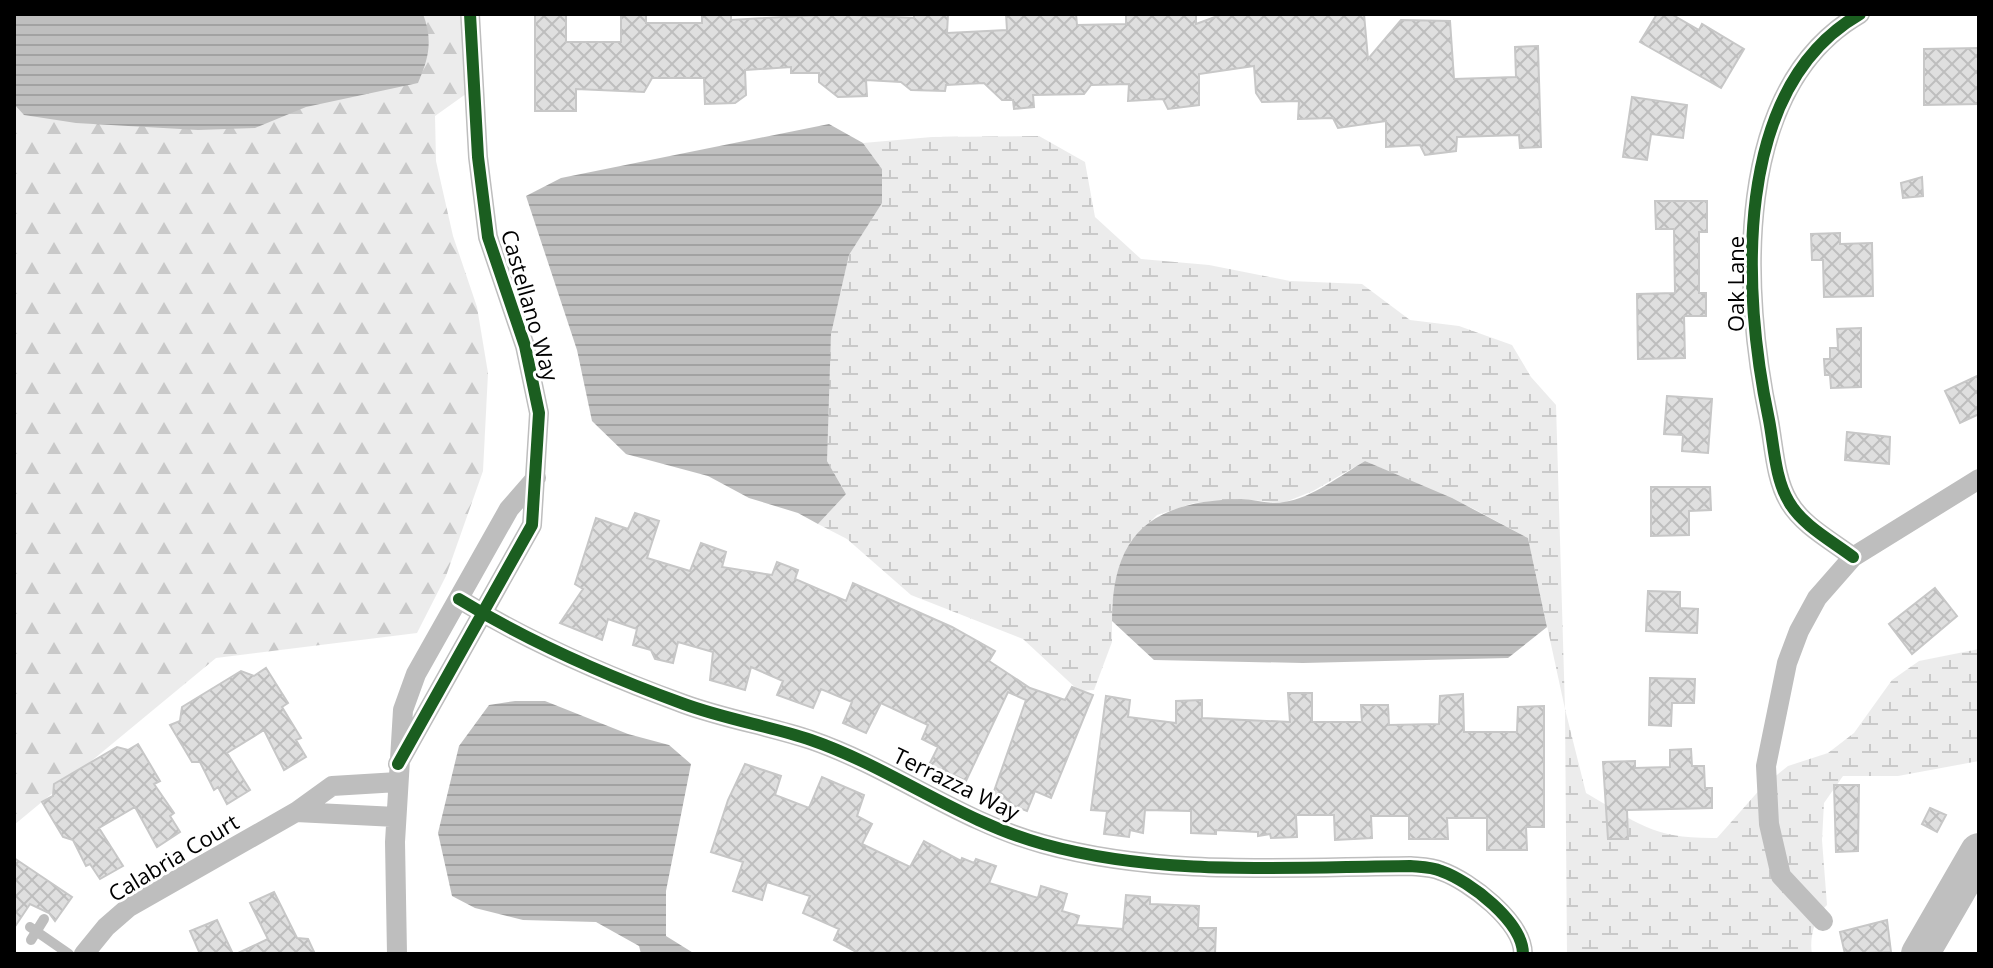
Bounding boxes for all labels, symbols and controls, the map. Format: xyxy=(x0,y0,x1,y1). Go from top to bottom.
street label: Castellano Way xyxy=(495,226,567,385)
street label: Oak Lane xyxy=(1720,236,1750,332)
street label: Terrazza Way xyxy=(889,740,1026,827)
street label: Calabria Court xyxy=(102,806,244,908)

